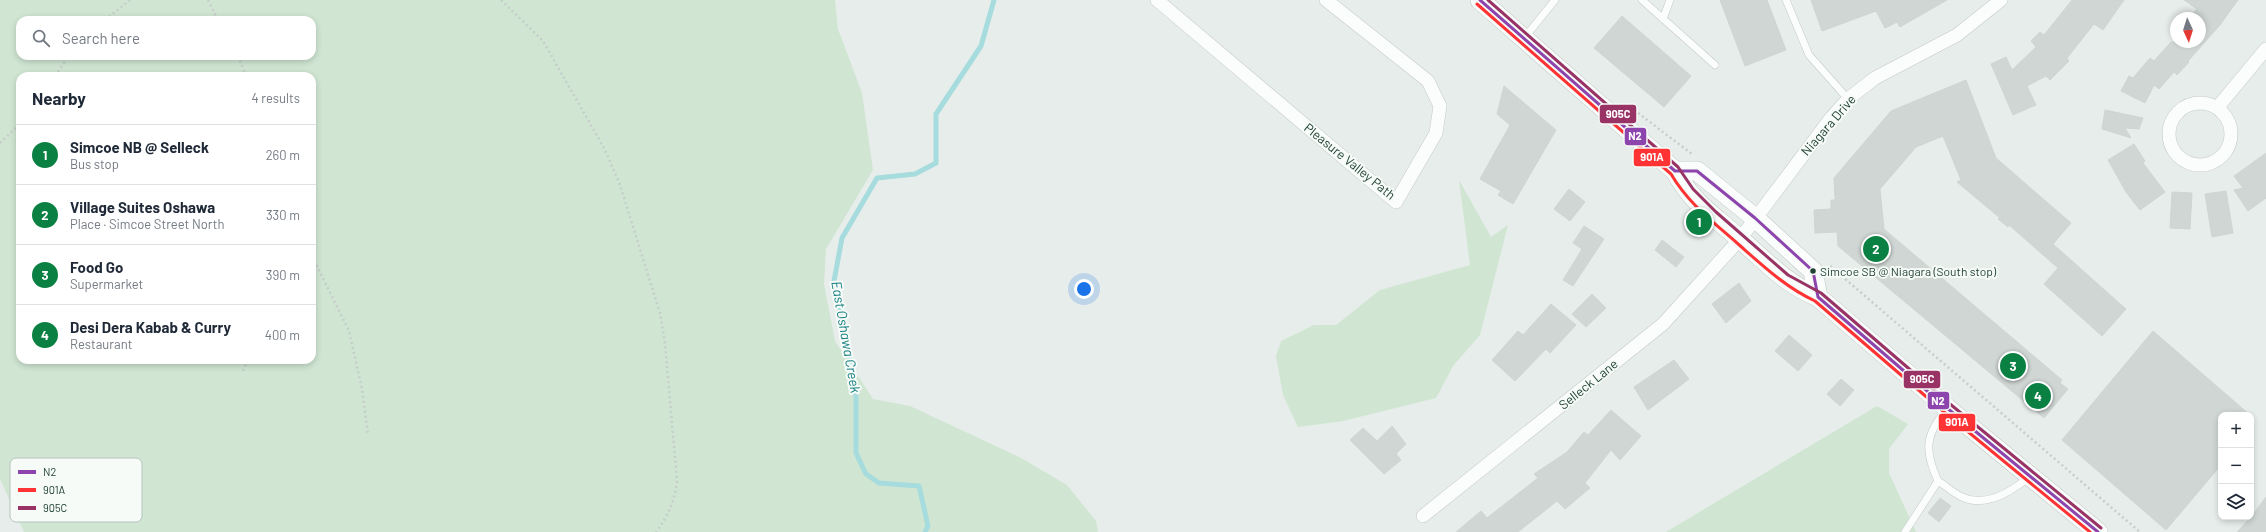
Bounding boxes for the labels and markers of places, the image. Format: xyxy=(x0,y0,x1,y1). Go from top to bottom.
pin: 1 xyxy=(1686,207,1712,237)
pin: 2 xyxy=(1863,234,1889,264)
place label: Simcoe SB @ Niagara (South stop) xyxy=(1820,264,1997,278)
marker: Simcoe SB @ Niagara (South stop) xyxy=(1808,266,1818,276)
pin: 3 xyxy=(2000,351,2026,381)
pin: 4 xyxy=(2025,381,2051,411)

